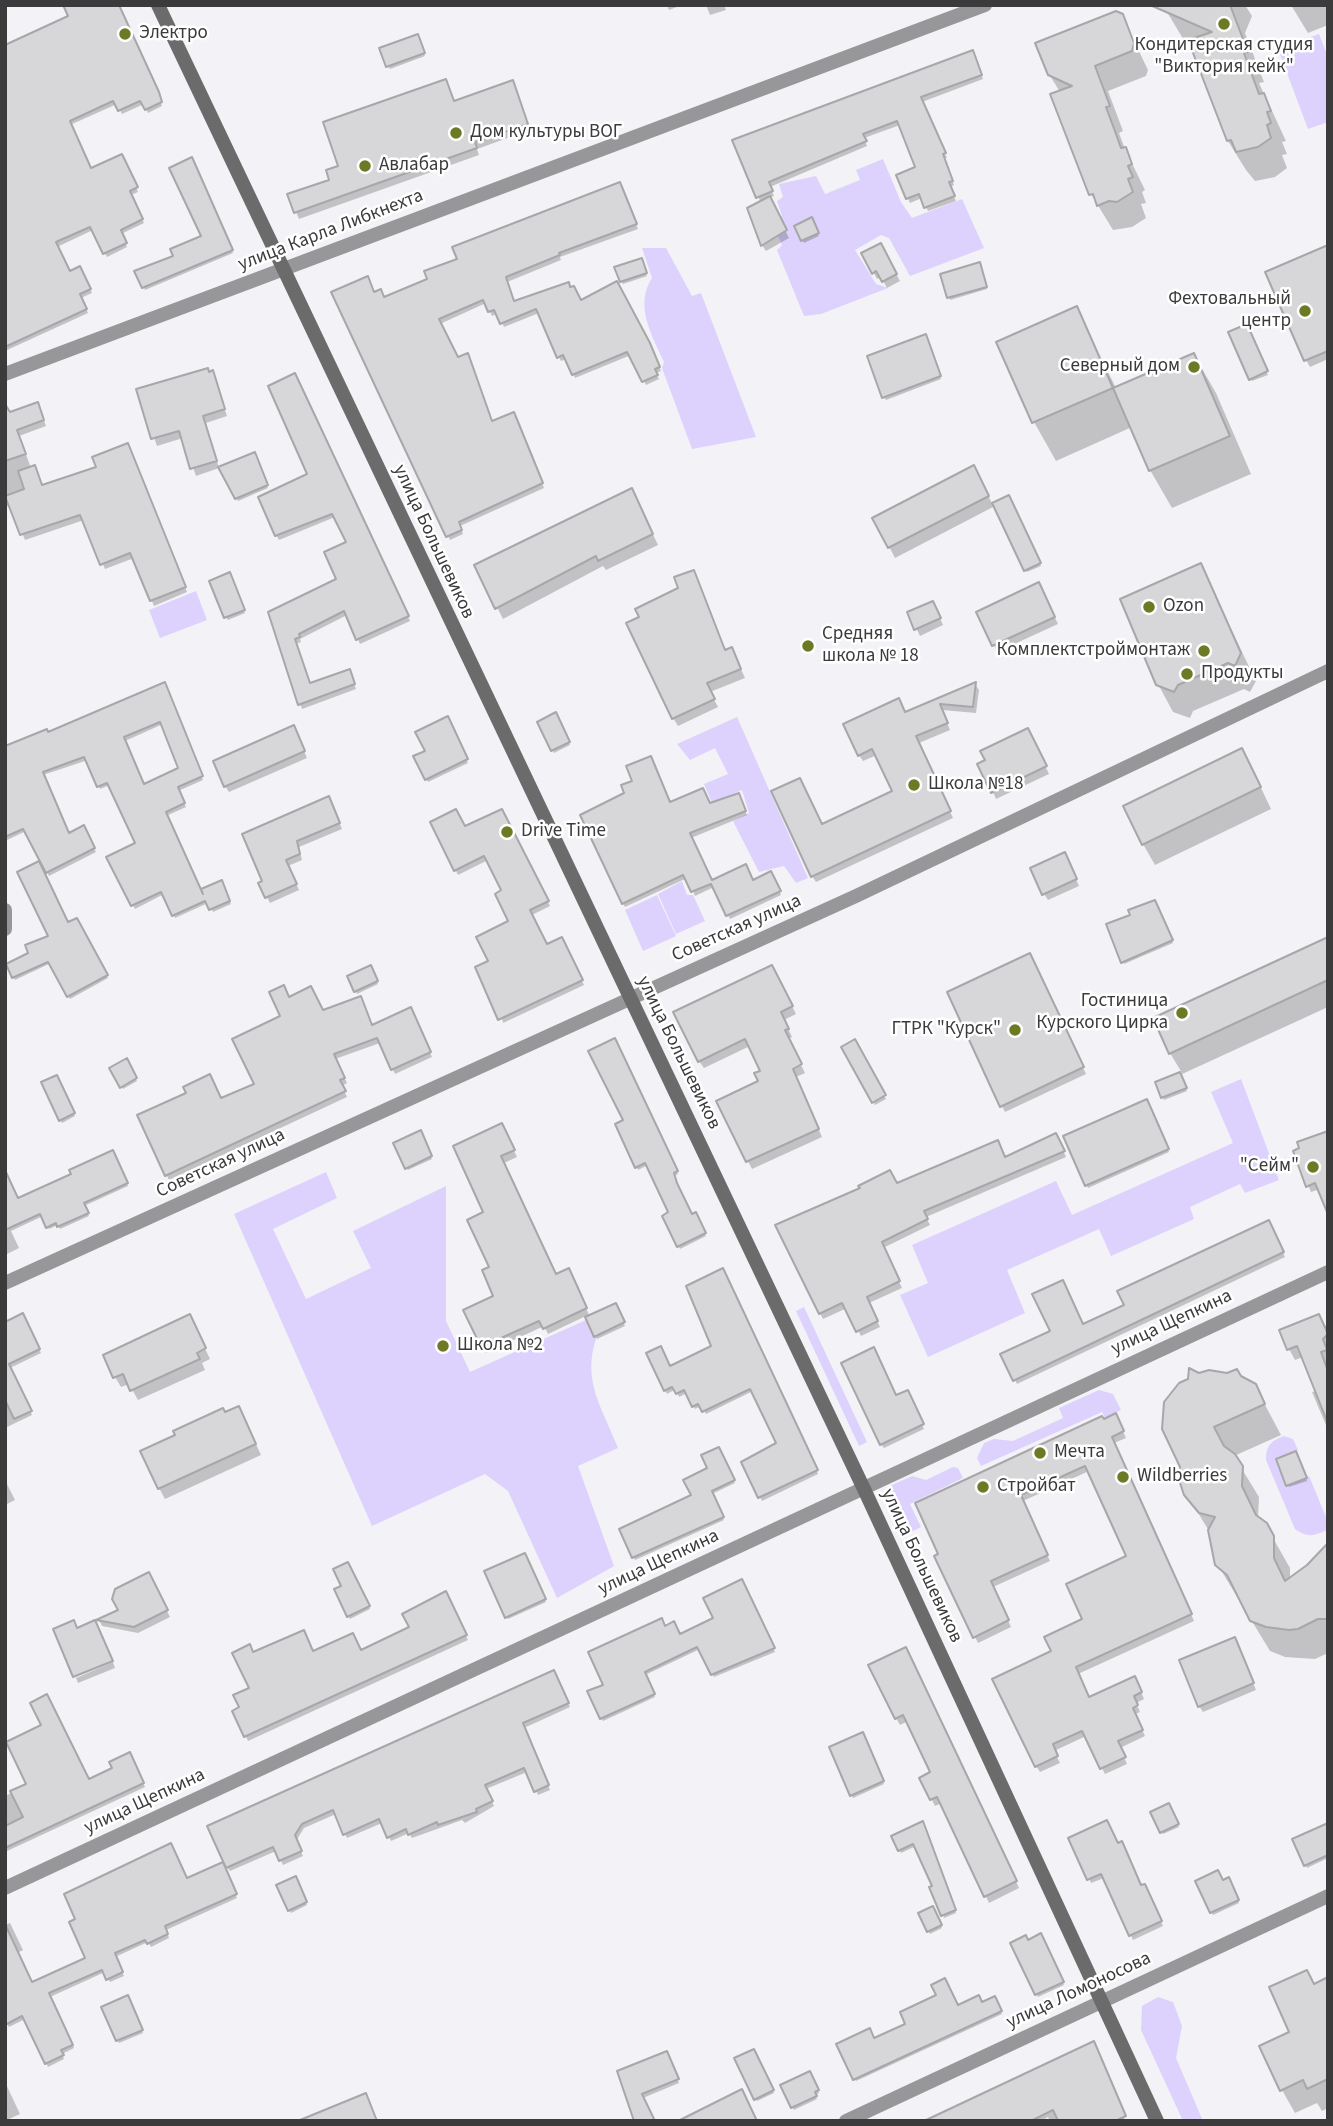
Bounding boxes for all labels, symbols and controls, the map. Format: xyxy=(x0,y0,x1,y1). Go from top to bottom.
marker: Кондитерская студия "Виктория кейк" xyxy=(1216,16,1232,32)
place label: Электро xyxy=(139,23,208,45)
marker: Электро xyxy=(117,26,133,42)
place label: Кондитерская студия "Виктория кейк" xyxy=(1135,35,1313,79)
place label: Дом культуры ВОГ xyxy=(470,122,622,144)
marker: Дом культуры ВОГ xyxy=(448,125,464,141)
place label: Авлабар xyxy=(379,155,449,177)
marker: Авлабар xyxy=(357,158,373,174)
street label: улица Карла Либкнехта xyxy=(235,185,427,277)
place label: Фехтовальный центр xyxy=(1168,289,1291,333)
marker: Фехтовальный центр xyxy=(1297,303,1313,319)
place label: Северный дом xyxy=(1060,356,1180,378)
marker: Северный дом xyxy=(1186,359,1202,375)
street label: улица Большевиков xyxy=(387,461,479,623)
place label: Ozon xyxy=(1163,596,1204,618)
marker: Ozon xyxy=(1141,599,1157,615)
place label: Средняя школа № 18 xyxy=(822,624,919,668)
marker: Средняя школа № 18 xyxy=(800,638,816,654)
place label: Комплектстроймонтаж xyxy=(996,640,1190,662)
marker: Комплектстроймонтаж xyxy=(1196,643,1212,659)
place label: Продукты xyxy=(1201,663,1284,685)
marker: Продукты xyxy=(1179,666,1195,682)
place label: Школа №18 xyxy=(928,774,1023,796)
marker: Школа №18 xyxy=(906,777,922,793)
place label: Drive Time xyxy=(521,821,606,843)
marker: Drive Time xyxy=(499,824,515,840)
street label: Советская улица xyxy=(669,890,805,968)
street label: улица Большевиков xyxy=(631,973,725,1133)
place label: Гостиница Курского Цирка xyxy=(1036,991,1168,1035)
marker: Гостиница Курского Цирка xyxy=(1174,1005,1190,1021)
place label: ГТРК "Курск" xyxy=(891,1019,1001,1041)
marker: ГТРК "Курск" xyxy=(1007,1022,1023,1038)
street label: Советская улица xyxy=(153,1124,289,1204)
place label: "Сейм" xyxy=(1240,1156,1299,1178)
marker: "Сейм" xyxy=(1305,1159,1321,1175)
street label: улица Щепкина xyxy=(1108,1285,1236,1361)
place label: Школа №2 xyxy=(457,1335,543,1357)
marker: Школа №2 xyxy=(435,1338,451,1354)
place label: Мечта xyxy=(1054,1442,1105,1464)
marker: Мечта xyxy=(1032,1445,1048,1461)
place label: Wildberries xyxy=(1137,1466,1227,1488)
marker: Wildberries xyxy=(1115,1469,1131,1485)
place label: Стройбат xyxy=(997,1476,1076,1498)
marker: Стройбат xyxy=(975,1479,991,1495)
street label: улица Большевиков xyxy=(875,1485,967,1647)
street label: улица Щепкина xyxy=(595,1525,723,1601)
street label: улица Щепкина xyxy=(81,1764,209,1840)
street label: улица Ломоносова xyxy=(1003,1948,1155,2034)

